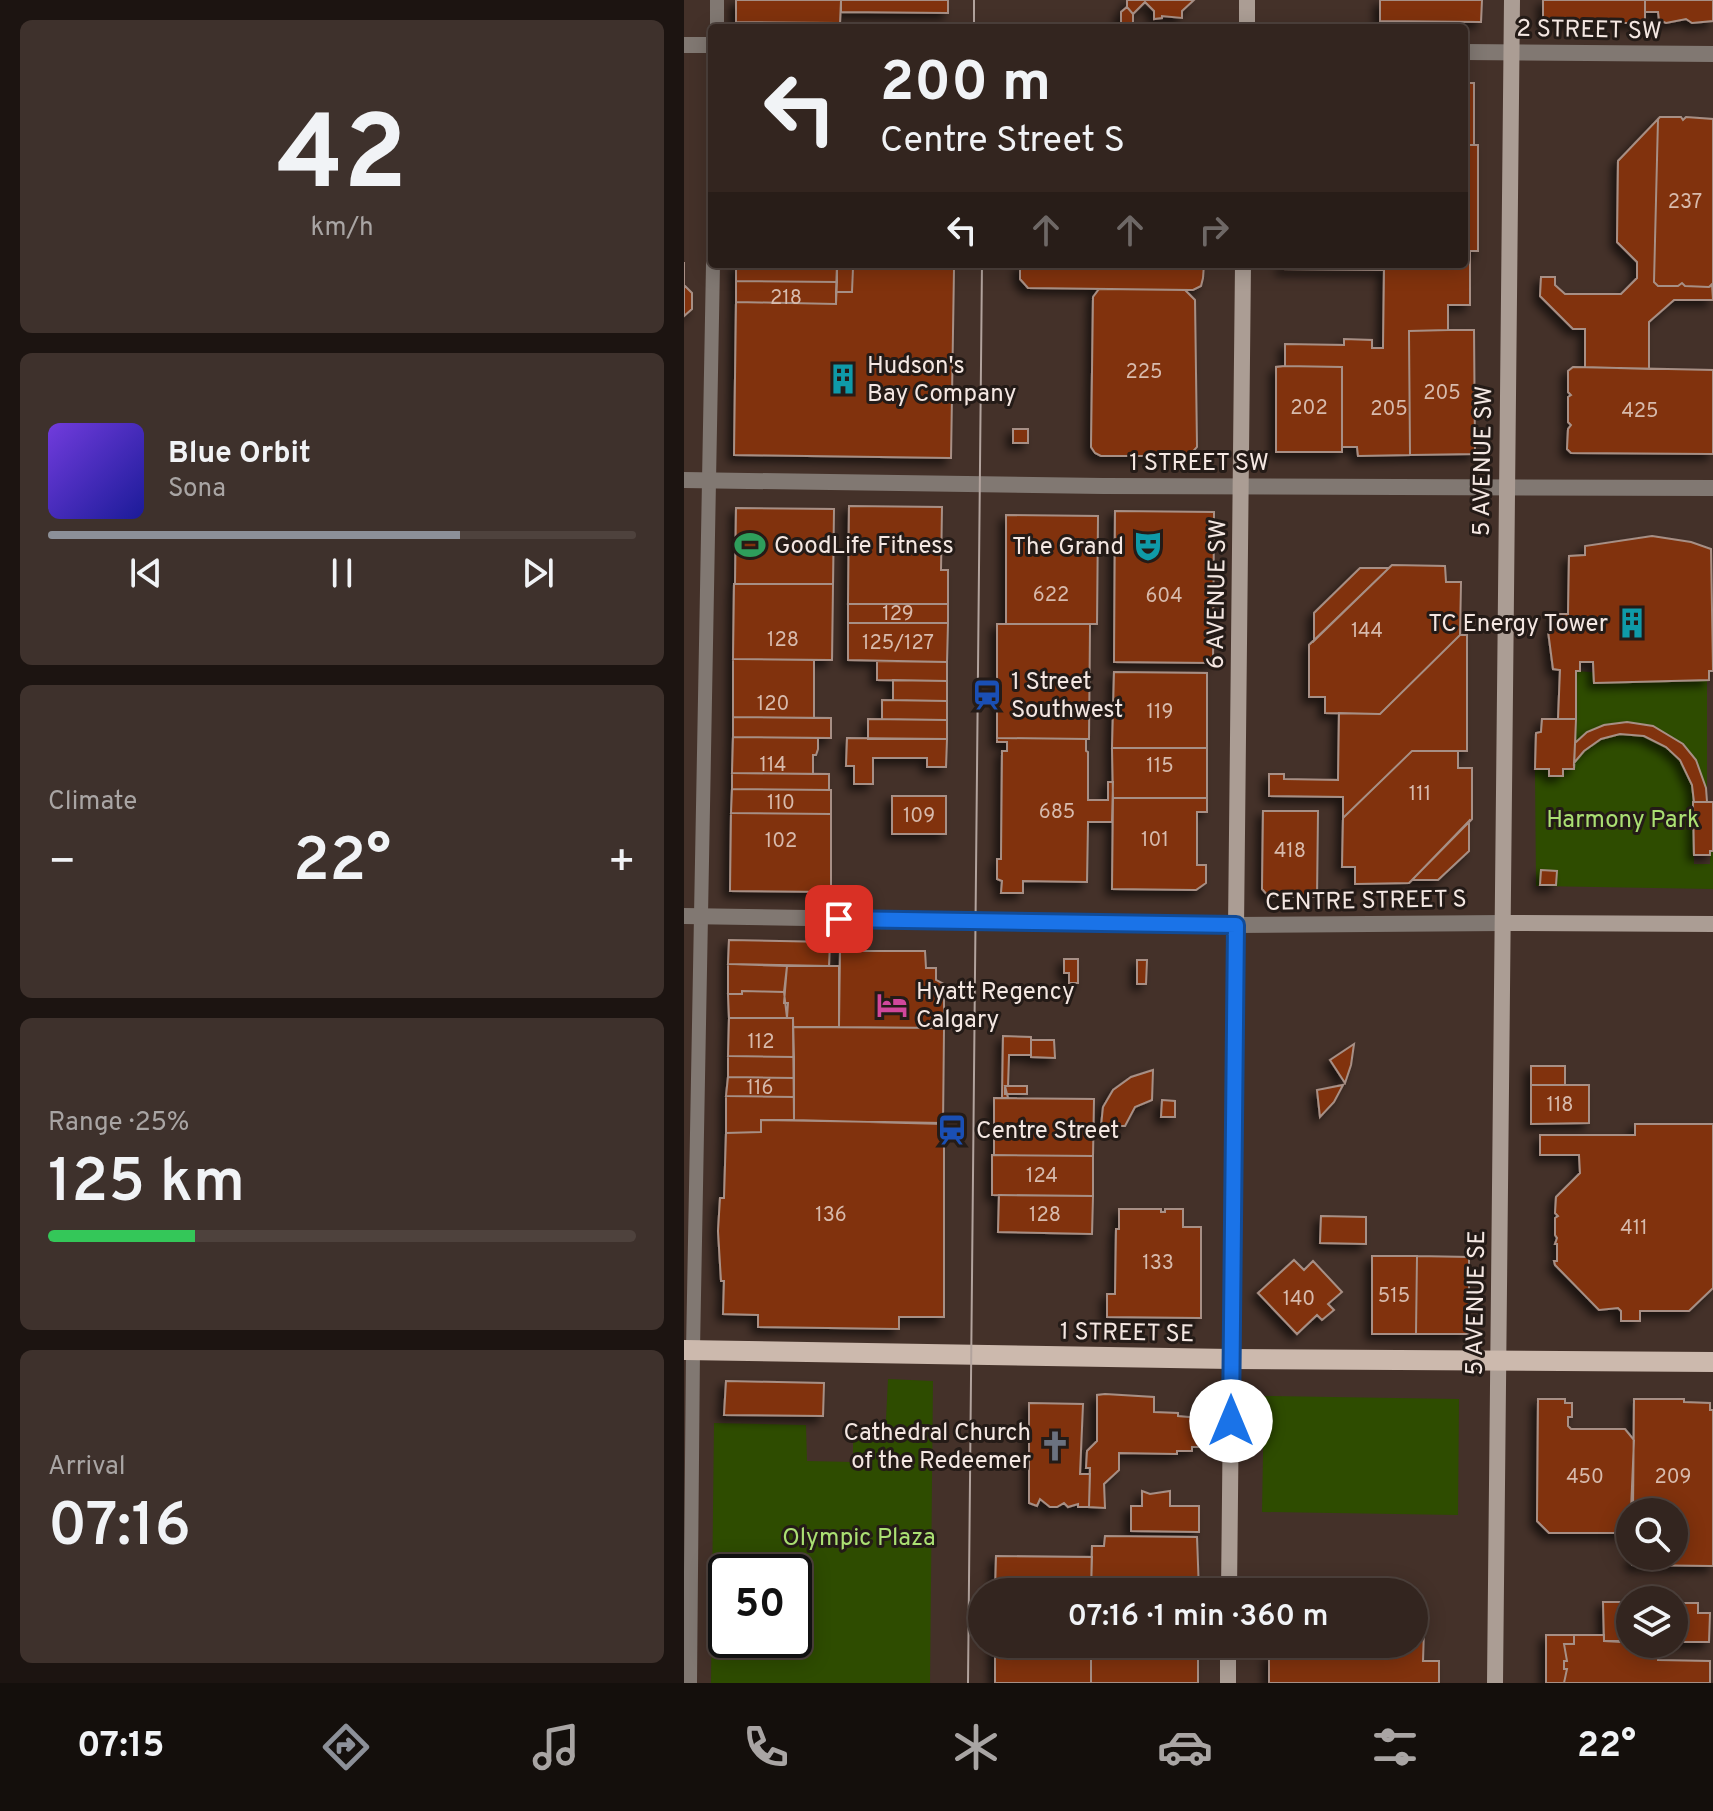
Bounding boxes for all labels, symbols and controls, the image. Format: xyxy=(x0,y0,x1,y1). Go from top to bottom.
street label: 2 STREET SW xyxy=(1516,15,1662,47)
text: 200 m xyxy=(880,50,1051,120)
icon: left xyxy=(748,56,852,160)
text: 42 xyxy=(277,94,407,226)
text: Centre Street S xyxy=(880,119,1125,165)
house number: 237 xyxy=(1668,190,1702,216)
icon: left xyxy=(940,208,984,252)
icon: ahead xyxy=(1024,208,1068,252)
icon: ahead xyxy=(1108,208,1152,252)
icon: right xyxy=(1192,208,1236,252)
text: km/h xyxy=(310,212,374,245)
house number: 218 xyxy=(770,286,802,312)
place label: Hudson's Bay Company xyxy=(867,352,1016,410)
house number: 225 xyxy=(1126,360,1162,386)
building icon: Hudson's Bay Company xyxy=(826,362,860,396)
house number: 205 xyxy=(1423,381,1461,407)
street label: 5 AVENUE SW xyxy=(1468,385,1500,537)
house number: 202 xyxy=(1290,396,1328,422)
house number: 205 xyxy=(1370,397,1408,423)
house number: 425 xyxy=(1621,399,1659,425)
text: Blue Orbit xyxy=(168,436,311,473)
street label: 1 STREET SW xyxy=(1129,449,1269,479)
text: Sona xyxy=(168,473,226,506)
street label: 6 AVENUE SW xyxy=(1202,519,1234,669)
sports icon: GoodLife Fitness xyxy=(733,528,767,562)
theatre icon: The Grand xyxy=(1131,529,1165,563)
place label: GoodLife Fitness xyxy=(774,532,954,562)
place label: The Grand xyxy=(1012,533,1124,563)
icon: previous xyxy=(124,551,168,595)
icon: pause xyxy=(320,551,364,595)
icon: next xyxy=(516,551,560,595)
house number: 622 xyxy=(1033,583,1069,609)
house number: 604 xyxy=(1145,584,1183,610)
house number: 129 xyxy=(882,602,914,628)
building icon: TC Energy Tower xyxy=(1615,606,1649,640)
place label: TC Energy Tower xyxy=(1428,610,1608,640)
house number: 144 xyxy=(1351,619,1383,645)
house number: 128 xyxy=(767,628,799,654)
house number: 125/127 xyxy=(862,631,934,657)
place label: 1 Street Southwest xyxy=(1011,668,1123,726)
station icon: 1 Street Southwest xyxy=(970,678,1004,712)
house number: 120 xyxy=(757,692,789,718)
house number: 119 xyxy=(1147,700,1173,726)
house number: 114 xyxy=(760,753,786,779)
house number: 115 xyxy=(1146,754,1174,780)
house number: 111 xyxy=(1409,782,1431,808)
text: Climate xyxy=(48,786,137,819)
house number: 110 xyxy=(767,791,795,817)
house number: 685 xyxy=(1039,800,1075,826)
house number: 109 xyxy=(903,804,935,830)
park label: Harmony Park xyxy=(1546,806,1700,836)
text: 22° xyxy=(293,826,391,902)
house number: 101 xyxy=(1141,828,1169,854)
house number: 102 xyxy=(765,829,797,855)
text: − xyxy=(48,836,76,892)
text: + xyxy=(608,836,636,892)
house number: 418 xyxy=(1274,839,1306,865)
pin xyxy=(805,885,873,953)
street label: CENTRE STREET S xyxy=(1265,885,1467,919)
icon: arrive xyxy=(817,897,861,941)
place label: Hyatt Regency Calgary xyxy=(916,978,1075,1036)
hotel icon: Hyatt Regency Calgary xyxy=(875,988,909,1022)
house number: 112 xyxy=(747,1030,775,1056)
house number: 116 xyxy=(747,1076,773,1102)
house number: 118 xyxy=(1546,1093,1574,1119)
text: Range · 25% xyxy=(48,1107,189,1140)
station icon: Centre Street xyxy=(935,1113,969,1147)
place label: Centre Street xyxy=(976,1117,1119,1147)
text: 125 km xyxy=(48,1147,245,1223)
house number: 124 xyxy=(1026,1164,1058,1190)
house number: 136 xyxy=(815,1203,847,1229)
house number: 128 xyxy=(1029,1203,1061,1229)
house number: 411 xyxy=(1620,1216,1648,1242)
street label: 5 AVENUE SE xyxy=(1461,1230,1493,1376)
house number: 133 xyxy=(1142,1251,1174,1277)
house number: 515 xyxy=(1378,1284,1410,1310)
house number: 140 xyxy=(1283,1287,1315,1313)
street label: 1 STREET SE xyxy=(1060,1318,1194,1350)
position arrow xyxy=(1189,1379,1273,1463)
place label: Cathedral Church of the Redeemer xyxy=(844,1419,1031,1477)
church icon: Cathedral Church of the Redeemer xyxy=(1038,1429,1072,1463)
text: Arrival xyxy=(48,1451,126,1484)
house number: 450 xyxy=(1566,1465,1604,1491)
house number: 209 xyxy=(1654,1465,1692,1491)
text: 07:16 xyxy=(48,1491,191,1567)
map controls xyxy=(1616,1498,1688,1658)
button: search xyxy=(1616,1498,1688,1570)
park label: Olympic Plaza xyxy=(782,1524,936,1554)
speed limit sign: 50 xyxy=(708,1554,812,1658)
button: layers xyxy=(1616,1586,1688,1658)
text: 07:16 · 1 min · 360 m xyxy=(1068,1599,1328,1636)
icon: directions xyxy=(318,1719,374,1775)
icon: music xyxy=(528,1719,584,1775)
icon: phone xyxy=(738,1719,794,1775)
icon: climate xyxy=(948,1719,1004,1775)
icon: car xyxy=(1157,1719,1213,1775)
icon: filters xyxy=(1367,1719,1423,1775)
text: 07:15 xyxy=(77,1724,164,1770)
text: 22° xyxy=(1577,1724,1636,1770)

